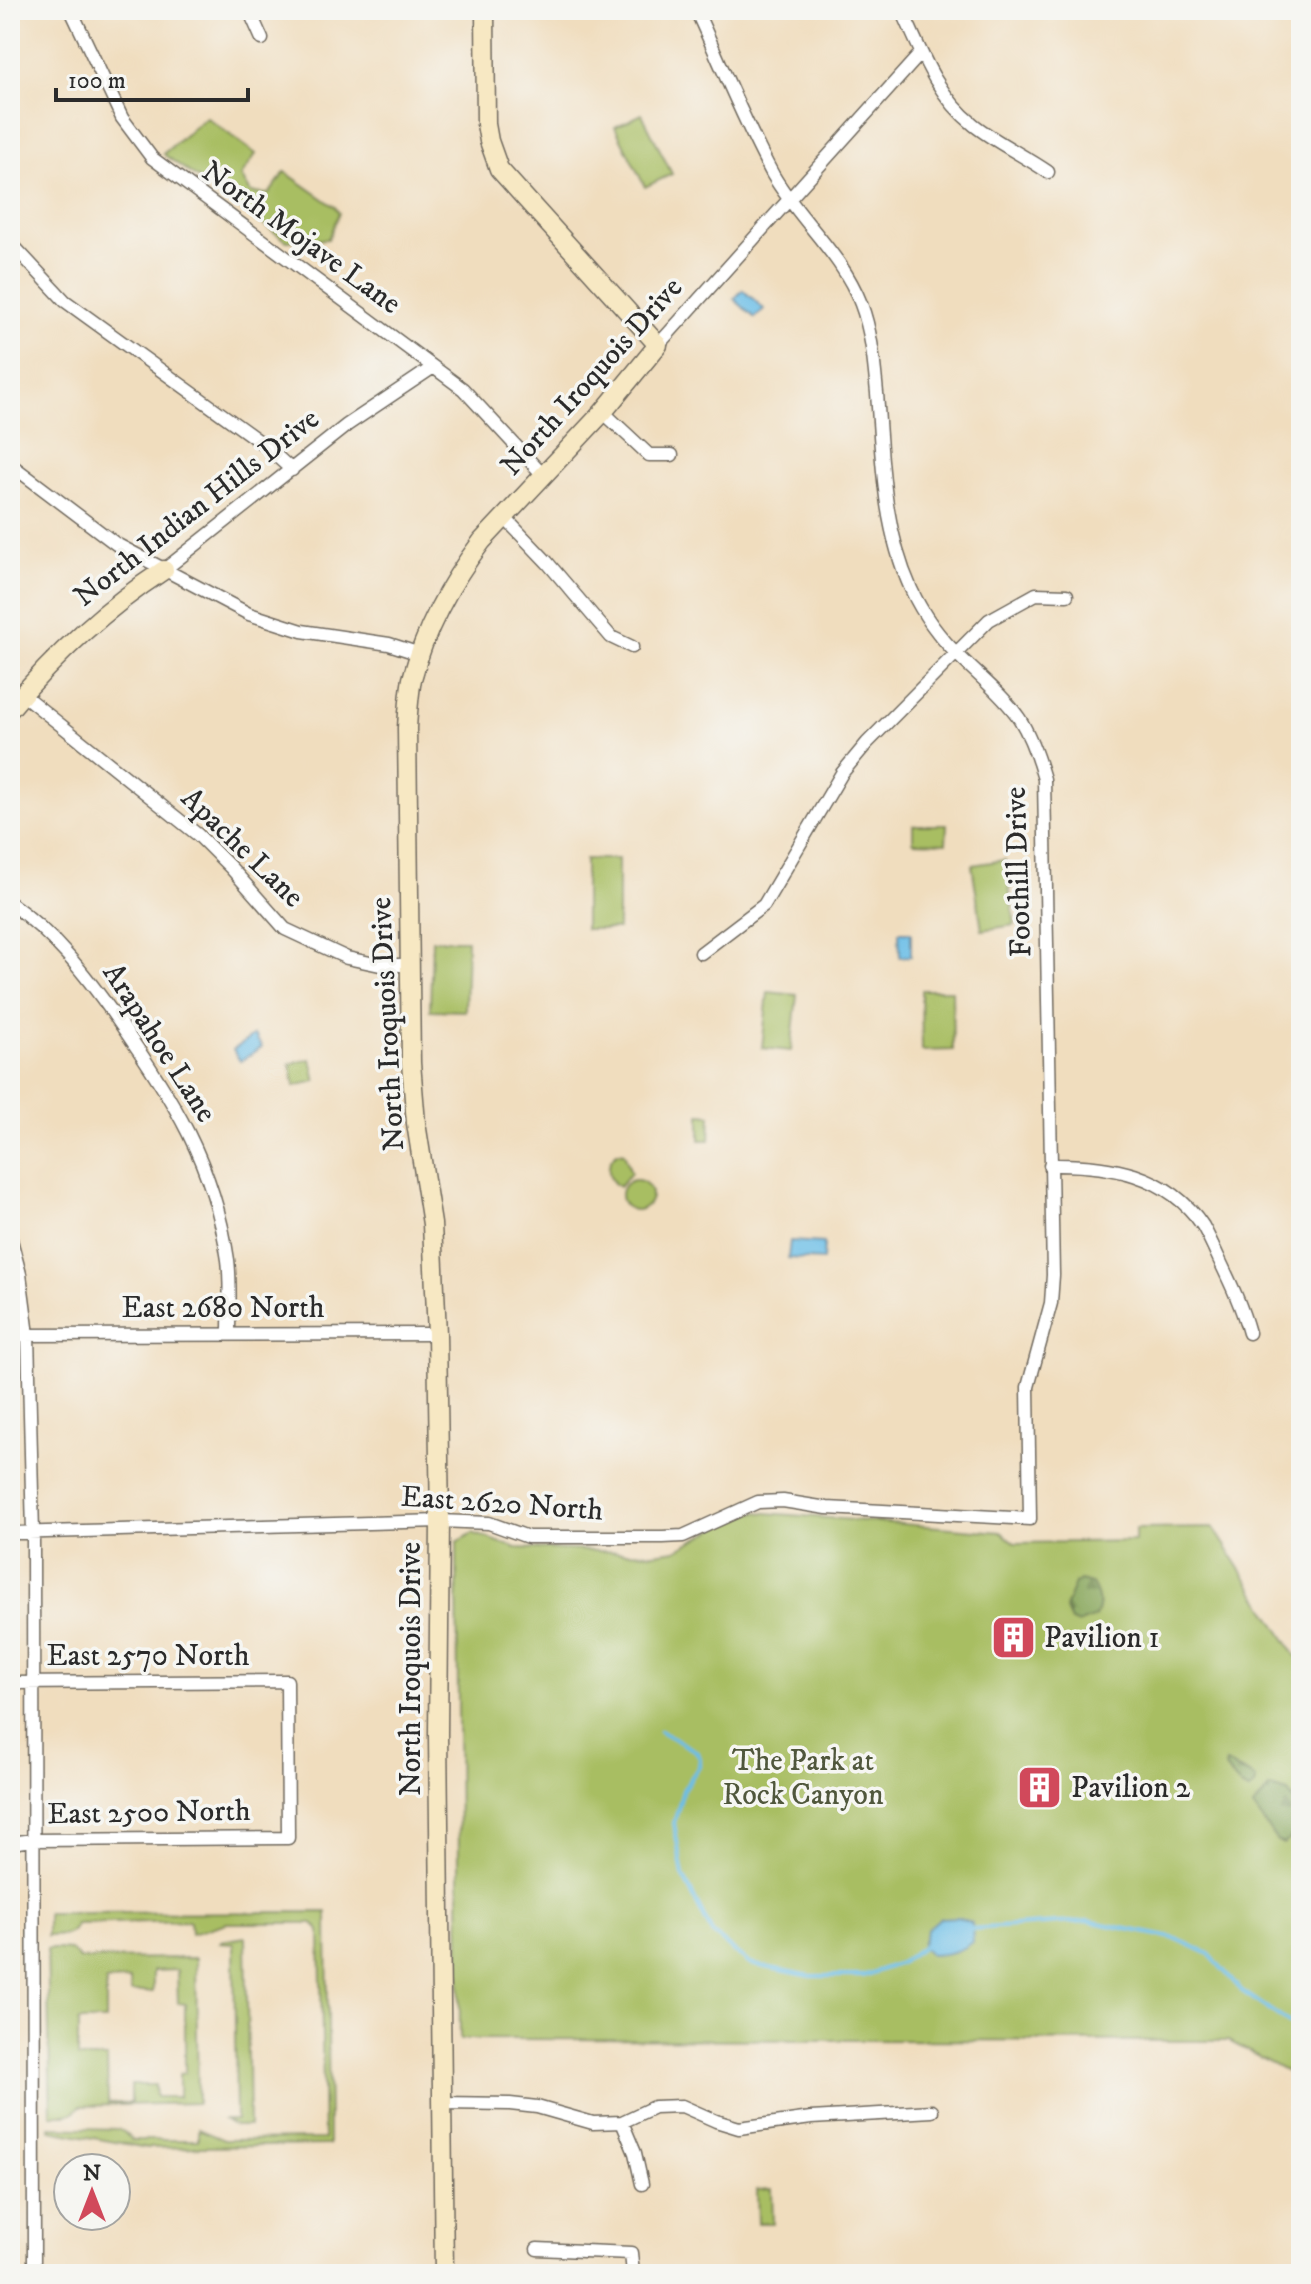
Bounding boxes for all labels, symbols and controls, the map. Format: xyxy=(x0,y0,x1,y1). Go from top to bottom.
scale bar xyxy=(56,52,248,102)
text: 100 m xyxy=(68,66,126,96)
street label: North Mojave Lane xyxy=(194,153,408,323)
street label: North Iroquois Drive xyxy=(493,270,691,484)
street label: North Indian Hills Drive xyxy=(67,401,327,615)
street label: Apache Lane xyxy=(173,780,311,916)
street label: Foothill Drive xyxy=(998,786,1040,958)
street label: North Iroquois Drive xyxy=(363,896,413,1152)
street label: Arapahoe Lane xyxy=(94,957,224,1129)
street label: East 2680 North xyxy=(122,1290,325,1327)
street label: East 2620 North xyxy=(400,1478,605,1530)
street label: North Iroquois Drive xyxy=(393,1542,430,1796)
building icon: Pavilion 1 xyxy=(989,1614,1037,1662)
place label: Pavilion 1 xyxy=(1044,1620,1159,1657)
street label: East 2570 North xyxy=(47,1638,250,1675)
park label: The Park at Rock Canyon xyxy=(722,1743,884,1814)
building icon: Pavilion 2 xyxy=(1016,1764,1064,1812)
place label: Pavilion 2 xyxy=(1071,1770,1190,1807)
street label: East 2500 North xyxy=(47,1793,251,1833)
north arrow xyxy=(52,2152,132,2232)
text: N xyxy=(83,2160,101,2187)

